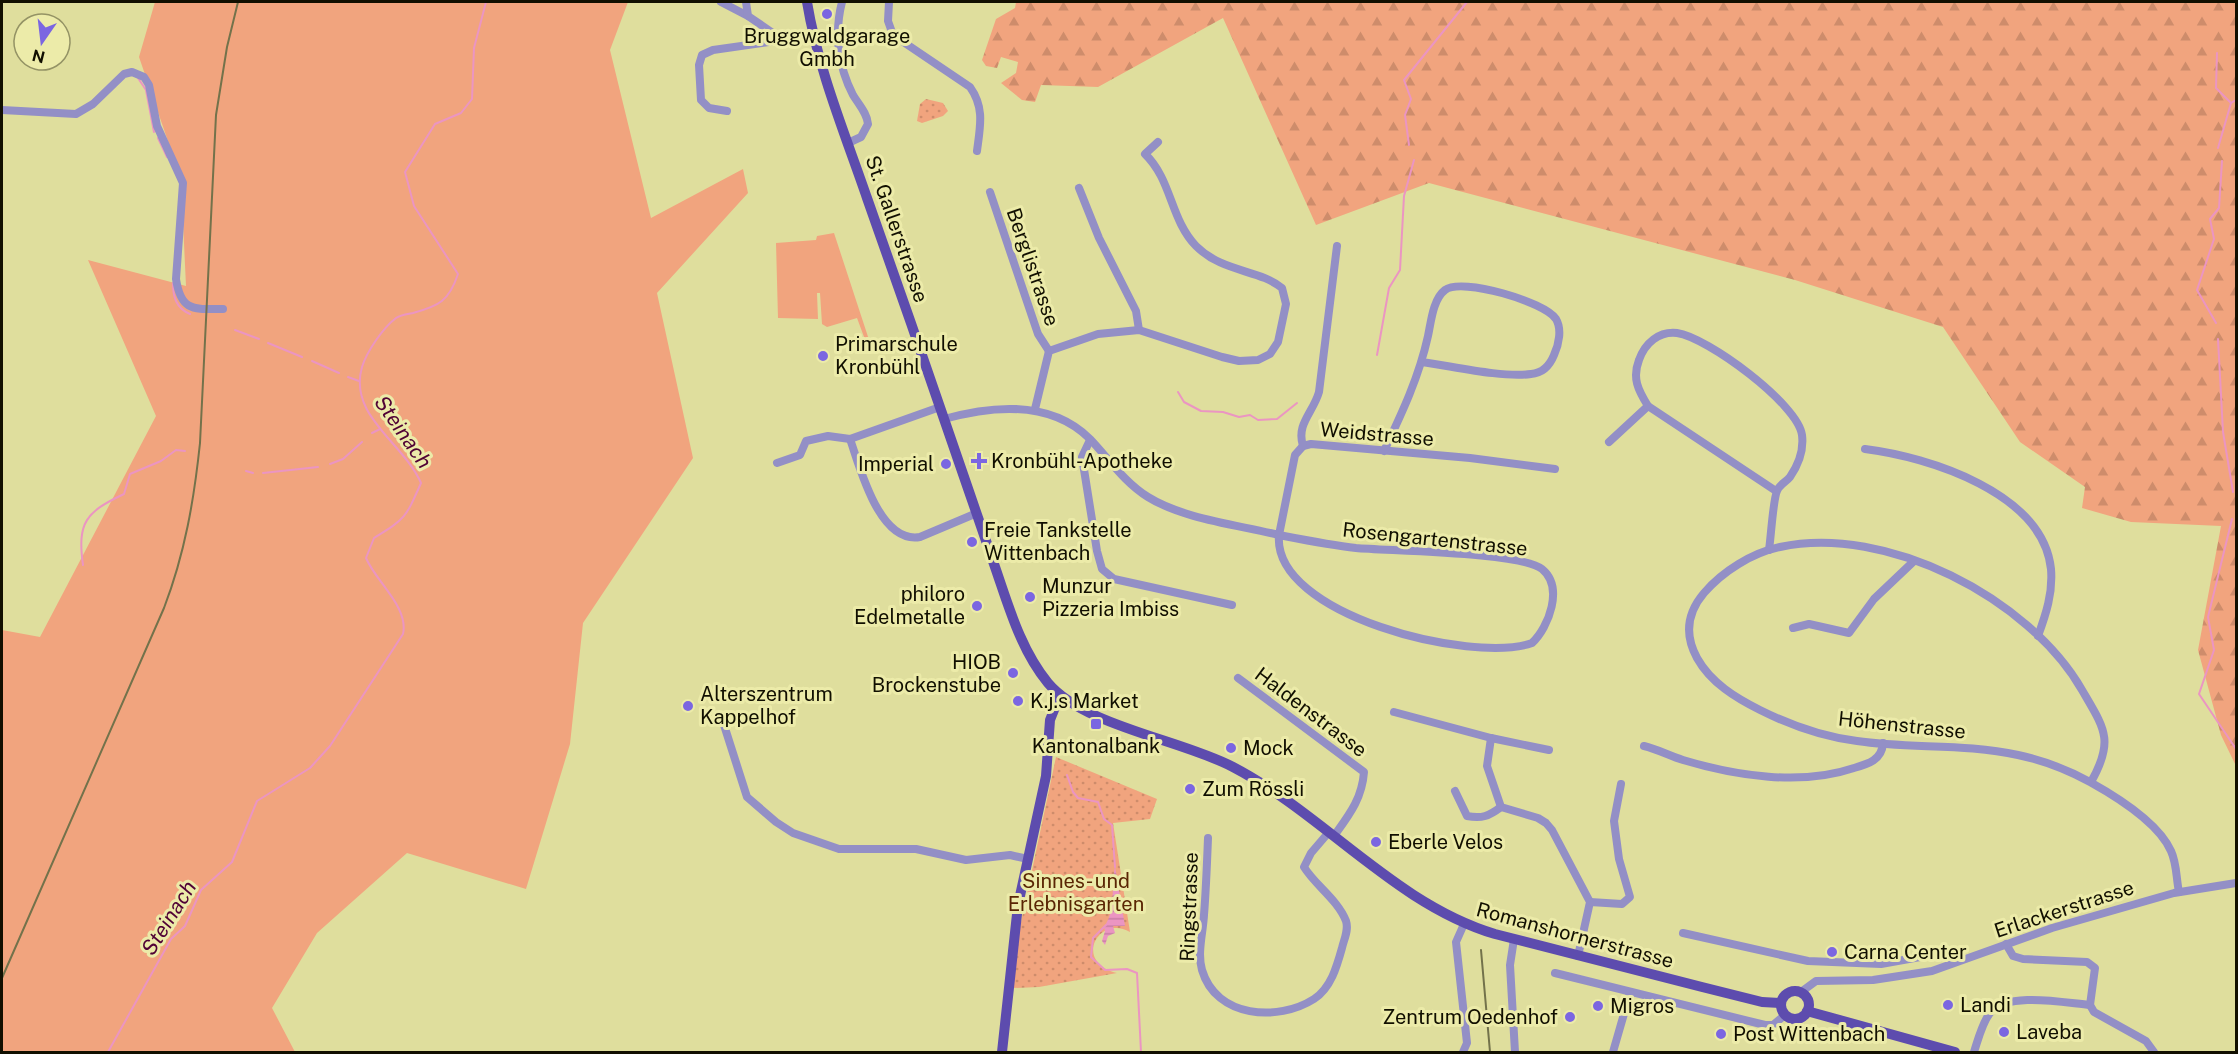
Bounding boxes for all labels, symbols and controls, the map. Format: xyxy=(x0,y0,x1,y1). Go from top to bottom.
marker: Bruggwaldgarage Gmbh xyxy=(820,7,834,21)
north arrow xyxy=(12,12,72,72)
place label: Bruggwaldgarage Gmbh xyxy=(744,24,910,71)
text: N xyxy=(30,45,47,67)
street label: St. Gallerstrasse xyxy=(861,152,933,306)
street label: Berglistrasse xyxy=(1002,205,1064,329)
place label: Primarschule Kronbühl xyxy=(835,332,958,379)
marker: Primarschule Kronbühl xyxy=(816,349,830,363)
water label: Steinach xyxy=(369,390,438,473)
street label: Weidstrasse xyxy=(1319,417,1435,451)
place label: Kronbühl-Apotheke xyxy=(991,449,1173,473)
place label: Imperial xyxy=(858,452,934,476)
marker: Kronbühl-Apotheke xyxy=(972,454,986,468)
marker: Imperial xyxy=(939,457,953,471)
street label: Rosengartenstrasse xyxy=(1341,517,1529,561)
place label: Freie Tankstelle Wittenbach xyxy=(984,518,1132,565)
marker: Freie Tankstelle Wittenbach xyxy=(965,535,979,549)
place label: Munzur Pizzeria Imbiss xyxy=(1042,574,1179,621)
place label: philoro Edelmetalle xyxy=(854,582,965,629)
marker: Munzur Pizzeria Imbiss xyxy=(1023,590,1037,604)
marker: philoro Edelmetalle xyxy=(970,599,984,613)
place label: HIOB Brockenstube xyxy=(872,650,1001,697)
street label: Haldenstrasse xyxy=(1250,662,1372,762)
marker: HIOB Brockenstube xyxy=(1006,666,1020,680)
place label: Alterszentrum Kappelhof xyxy=(700,682,833,729)
place label: K.j.s Market xyxy=(1030,689,1139,713)
marker: K.j.s Market xyxy=(1011,694,1025,708)
marker: Alterszentrum Kappelhof xyxy=(681,699,695,713)
street label: Höhenstrasse xyxy=(1837,706,1967,744)
marker: Kantonalbank xyxy=(1089,717,1103,731)
place label: Kantonalbank xyxy=(1032,734,1160,758)
place label: Mock xyxy=(1243,736,1294,760)
marker: Mock xyxy=(1224,741,1238,755)
place label: Zum Rössli xyxy=(1202,777,1304,801)
marker: Zum Rössli xyxy=(1183,782,1197,796)
place label: Eberle Velos xyxy=(1388,830,1503,854)
marker: Eberle Velos xyxy=(1369,835,1383,849)
street label: Ringstrasse xyxy=(1175,852,1203,962)
park label: Sinnes- und Erlebnisgarten xyxy=(1008,869,1144,916)
street label: Erlackerstrasse xyxy=(1991,875,2137,943)
water label: Steinach xyxy=(136,876,201,960)
street label: Romanshornerstrasse xyxy=(1474,897,1676,973)
place label: Carna Center xyxy=(1844,940,1967,964)
marker: Carna Center xyxy=(1825,945,1839,959)
place label: Landi xyxy=(1960,993,2011,1017)
place label: Migros xyxy=(1610,994,1674,1018)
marker: Landi xyxy=(1941,998,1955,1012)
marker: Migros xyxy=(1591,999,1605,1013)
place label: Zentrum Oedenhof xyxy=(1383,1005,1558,1029)
marker: Zentrum Oedenhof xyxy=(1563,1010,1577,1024)
place label: Laveba xyxy=(2016,1020,2082,1044)
place label: Post Wittenbach xyxy=(1733,1022,1885,1046)
marker: Laveba xyxy=(1997,1025,2011,1039)
marker: Post Wittenbach xyxy=(1714,1027,1728,1041)

